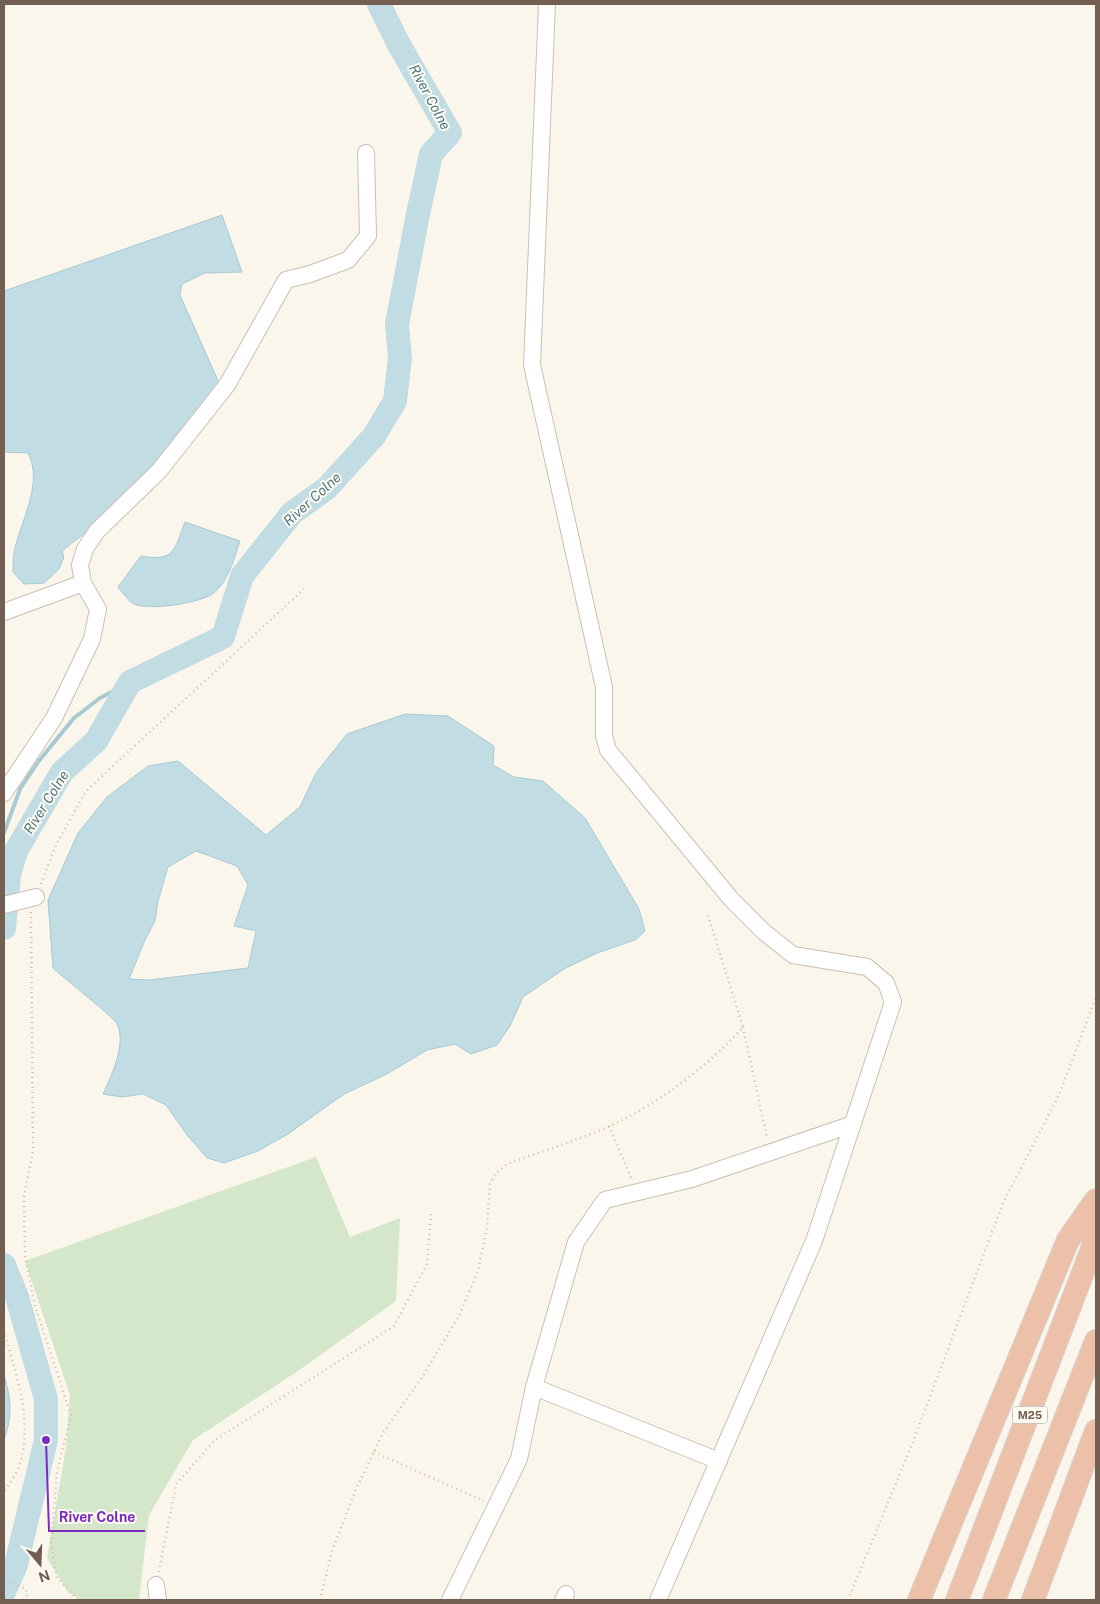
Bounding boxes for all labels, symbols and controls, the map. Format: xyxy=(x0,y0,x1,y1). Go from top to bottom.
water label: River Colne xyxy=(406,62,454,133)
water label: River Colne xyxy=(280,469,344,529)
water label: River Colne xyxy=(20,767,72,837)
road number: M25 xyxy=(1012,1406,1048,1424)
callout: River Colne xyxy=(49,1502,145,1531)
text: River Colne xyxy=(59,1509,135,1525)
north arrow xyxy=(15,1539,65,1589)
text: N xyxy=(36,1567,52,1586)

